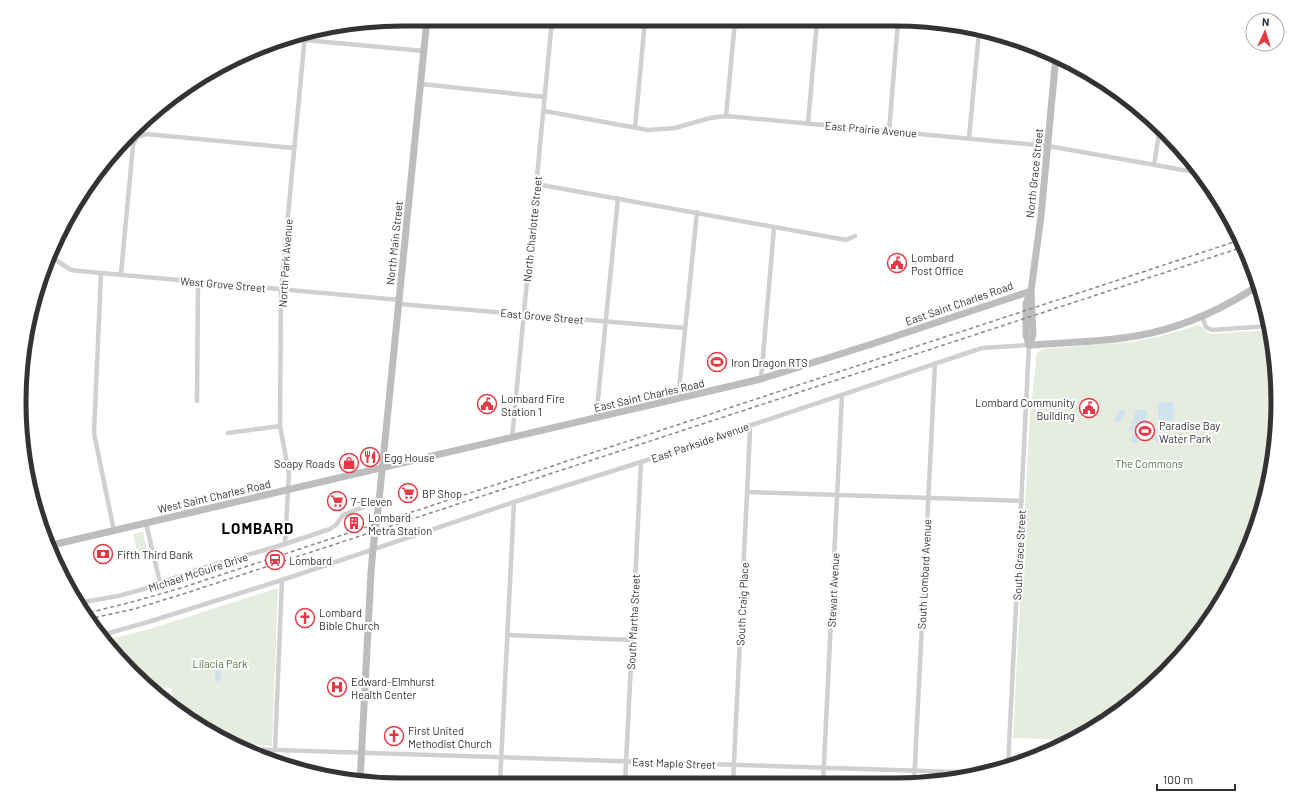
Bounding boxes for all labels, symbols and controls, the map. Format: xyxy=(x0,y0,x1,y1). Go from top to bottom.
north arrow xyxy=(1245,12,1285,52)
text: N xyxy=(1262,15,1270,28)
street label: East Prairie Avenue xyxy=(824,118,918,140)
street label: North Grace Street xyxy=(1023,128,1045,218)
street label: North Charlotte Street xyxy=(520,175,544,283)
street label: North Main Street xyxy=(383,200,405,286)
street label: North Park Avenue xyxy=(275,218,295,308)
place label: Lombard Post Office xyxy=(911,251,964,277)
public building icon: Lombard Post Office xyxy=(886,252,908,274)
street label: West Grove Street xyxy=(180,274,266,294)
street label: East Saint Charles Road xyxy=(903,278,1015,328)
street label: East Grove Street xyxy=(500,306,584,326)
sports icon: Iron Dragon RTS xyxy=(706,351,728,373)
place label: Iron Dragon RTS xyxy=(731,356,808,369)
street label: East Saint Charles Road xyxy=(592,376,706,414)
place label: Lombard Fire Station 1 xyxy=(501,392,565,418)
public building icon: Lombard Fire Station 1 xyxy=(476,393,498,415)
place label: Lombard Community Building xyxy=(975,396,1075,422)
public building icon: Lombard Community Building xyxy=(1078,397,1100,419)
street label: East Parkside Avenue xyxy=(649,419,751,465)
place label: Paradise Bay Water Park xyxy=(1159,419,1220,445)
sports icon: Paradise Bay Water Park xyxy=(1134,420,1156,442)
restaurant icon: Egg House xyxy=(359,446,381,468)
place label: Egg House xyxy=(384,451,435,464)
shop icon: Soapy Roads xyxy=(338,452,360,474)
place label: Soapy Roads xyxy=(274,457,335,470)
park label: The Commons xyxy=(1115,457,1183,470)
street label: West Saint Charles Road xyxy=(156,477,272,515)
supermarket icon: BP Shop xyxy=(397,482,419,504)
place label: BP Shop xyxy=(422,487,462,500)
supermarket icon: 7-Eleven xyxy=(326,490,348,512)
place label: 7-Eleven xyxy=(351,495,392,508)
street label: South Grace Street xyxy=(1010,509,1028,601)
place label: Lombard Metra Station xyxy=(368,511,432,537)
building icon: Lombard Metra Station xyxy=(343,512,365,534)
street label: South Lombard Avenue xyxy=(915,518,933,630)
district label: LOMBARD xyxy=(222,519,294,537)
bank icon: Fifth Third Bank xyxy=(92,543,114,565)
place label: Fifth Third Bank xyxy=(117,548,194,561)
station icon: Lombard xyxy=(264,549,286,571)
street label: Michael McGuire Drive xyxy=(146,550,250,594)
street label: Stewart Avenue xyxy=(825,552,841,628)
place label: Lombard xyxy=(289,554,332,567)
street label: South Craig Place xyxy=(733,562,751,646)
street label: South Martha Street xyxy=(624,574,642,670)
place label: Lombard Bible Church xyxy=(319,606,379,632)
church icon: Lombard Bible Church xyxy=(294,607,316,629)
park label: Lilacia Park xyxy=(192,657,248,670)
place label: Edward-Elmhurst Health Center xyxy=(351,675,435,701)
hospital icon: Edward-Elmhurst Health Center xyxy=(326,676,348,698)
place label: First United Methodist Church xyxy=(408,724,492,750)
church icon: First United Methodist Church xyxy=(383,725,405,747)
street label: East Maple Street xyxy=(632,755,716,771)
scale bar xyxy=(1157,766,1235,792)
text: 100 m xyxy=(1163,772,1193,786)

